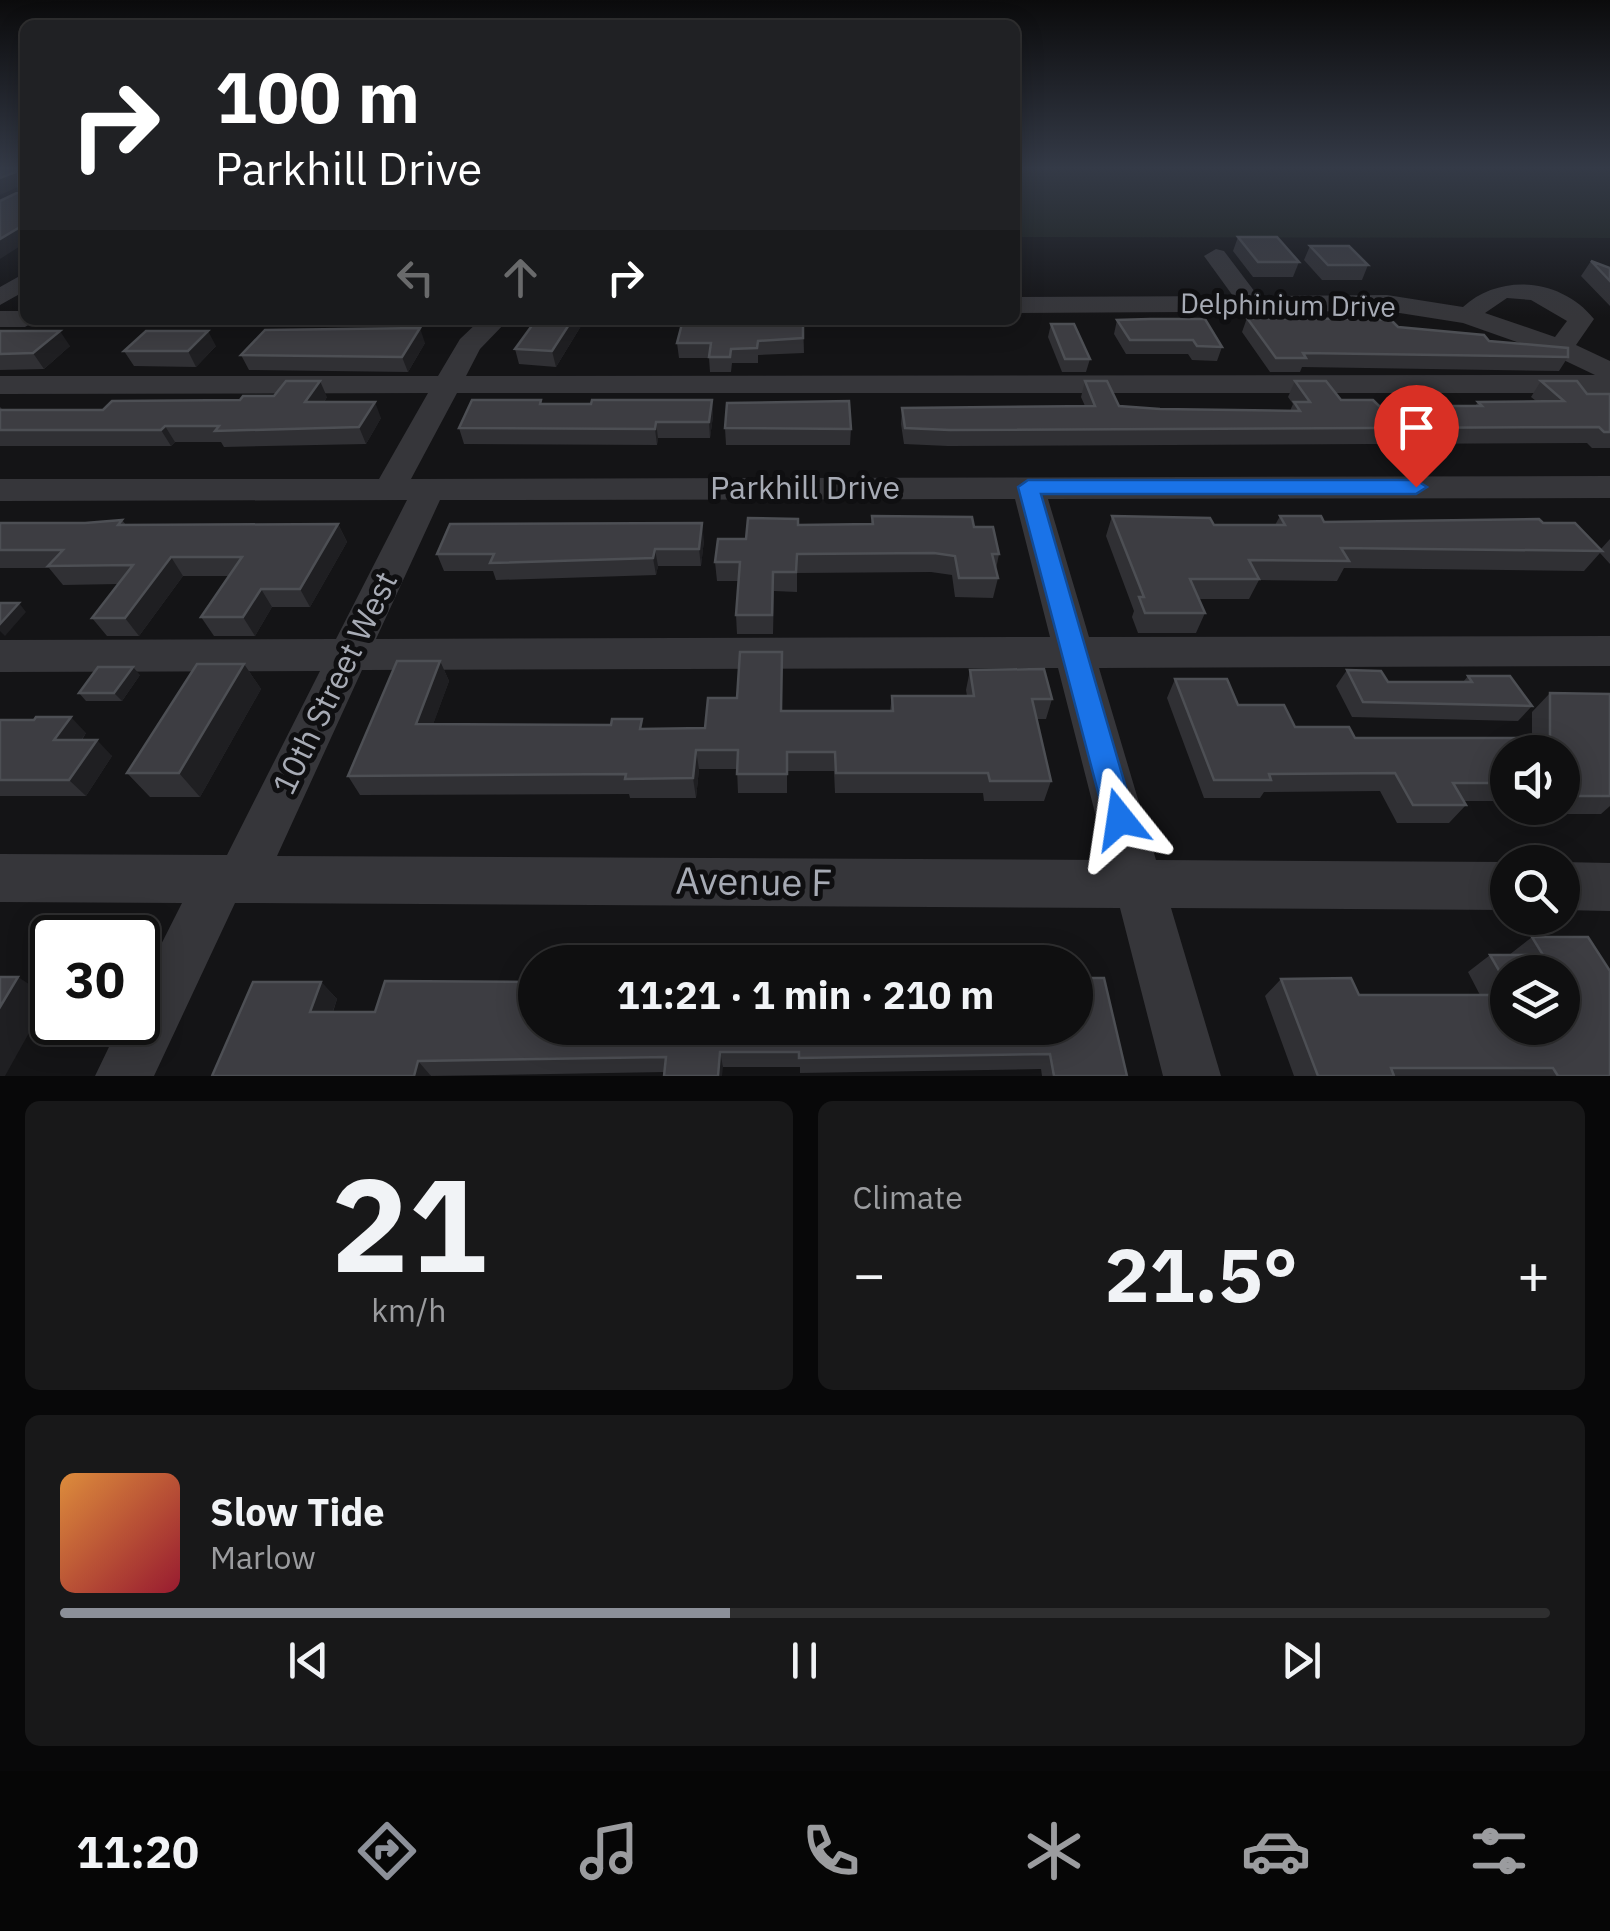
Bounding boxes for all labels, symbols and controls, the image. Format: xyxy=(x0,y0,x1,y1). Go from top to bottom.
text: 100 m xyxy=(215,51,420,142)
icon: right xyxy=(50,60,180,190)
text: Parkhill Drive xyxy=(215,139,482,197)
icon: left xyxy=(388,250,443,305)
icon: ahead xyxy=(493,250,548,305)
icon: right xyxy=(598,250,653,305)
street label: Delphinium Drive xyxy=(1180,284,1396,325)
pin xyxy=(1374,385,1459,488)
icon: arrive xyxy=(1389,400,1444,455)
street label: Parkhill Drive xyxy=(710,466,900,508)
street label: 10th Street West xyxy=(262,564,406,801)
map controls xyxy=(1490,735,1580,1045)
button: sound xyxy=(1490,735,1580,825)
position arrow xyxy=(1068,767,1172,871)
button: search xyxy=(1490,845,1580,935)
street label: Avenue F xyxy=(675,855,833,906)
speed limit sign: 30 xyxy=(30,915,160,1045)
button: layers xyxy=(1490,955,1580,1045)
text: 11:21 · 1 min · 210 m xyxy=(617,970,994,1019)
text: 21 xyxy=(331,1139,487,1308)
text: Climate xyxy=(853,1176,963,1218)
text: 21.5° xyxy=(1104,1225,1298,1323)
text: − xyxy=(853,1238,886,1309)
text: + xyxy=(1517,1238,1550,1309)
text: km/h xyxy=(371,1289,446,1331)
text: Slow Tide xyxy=(210,1487,385,1536)
text: Marlow xyxy=(210,1536,316,1578)
icon: previous xyxy=(281,1633,336,1688)
icon: pause xyxy=(777,1633,832,1688)
icon: next xyxy=(1274,1633,1329,1688)
icon: directions xyxy=(352,1816,422,1886)
icon: music xyxy=(574,1816,644,1886)
icon: phone xyxy=(796,1816,866,1886)
icon: climate xyxy=(1019,1816,1089,1886)
icon: car xyxy=(1241,1816,1311,1886)
icon: filters xyxy=(1464,1816,1534,1886)
text: 11:20 xyxy=(76,1822,199,1880)

